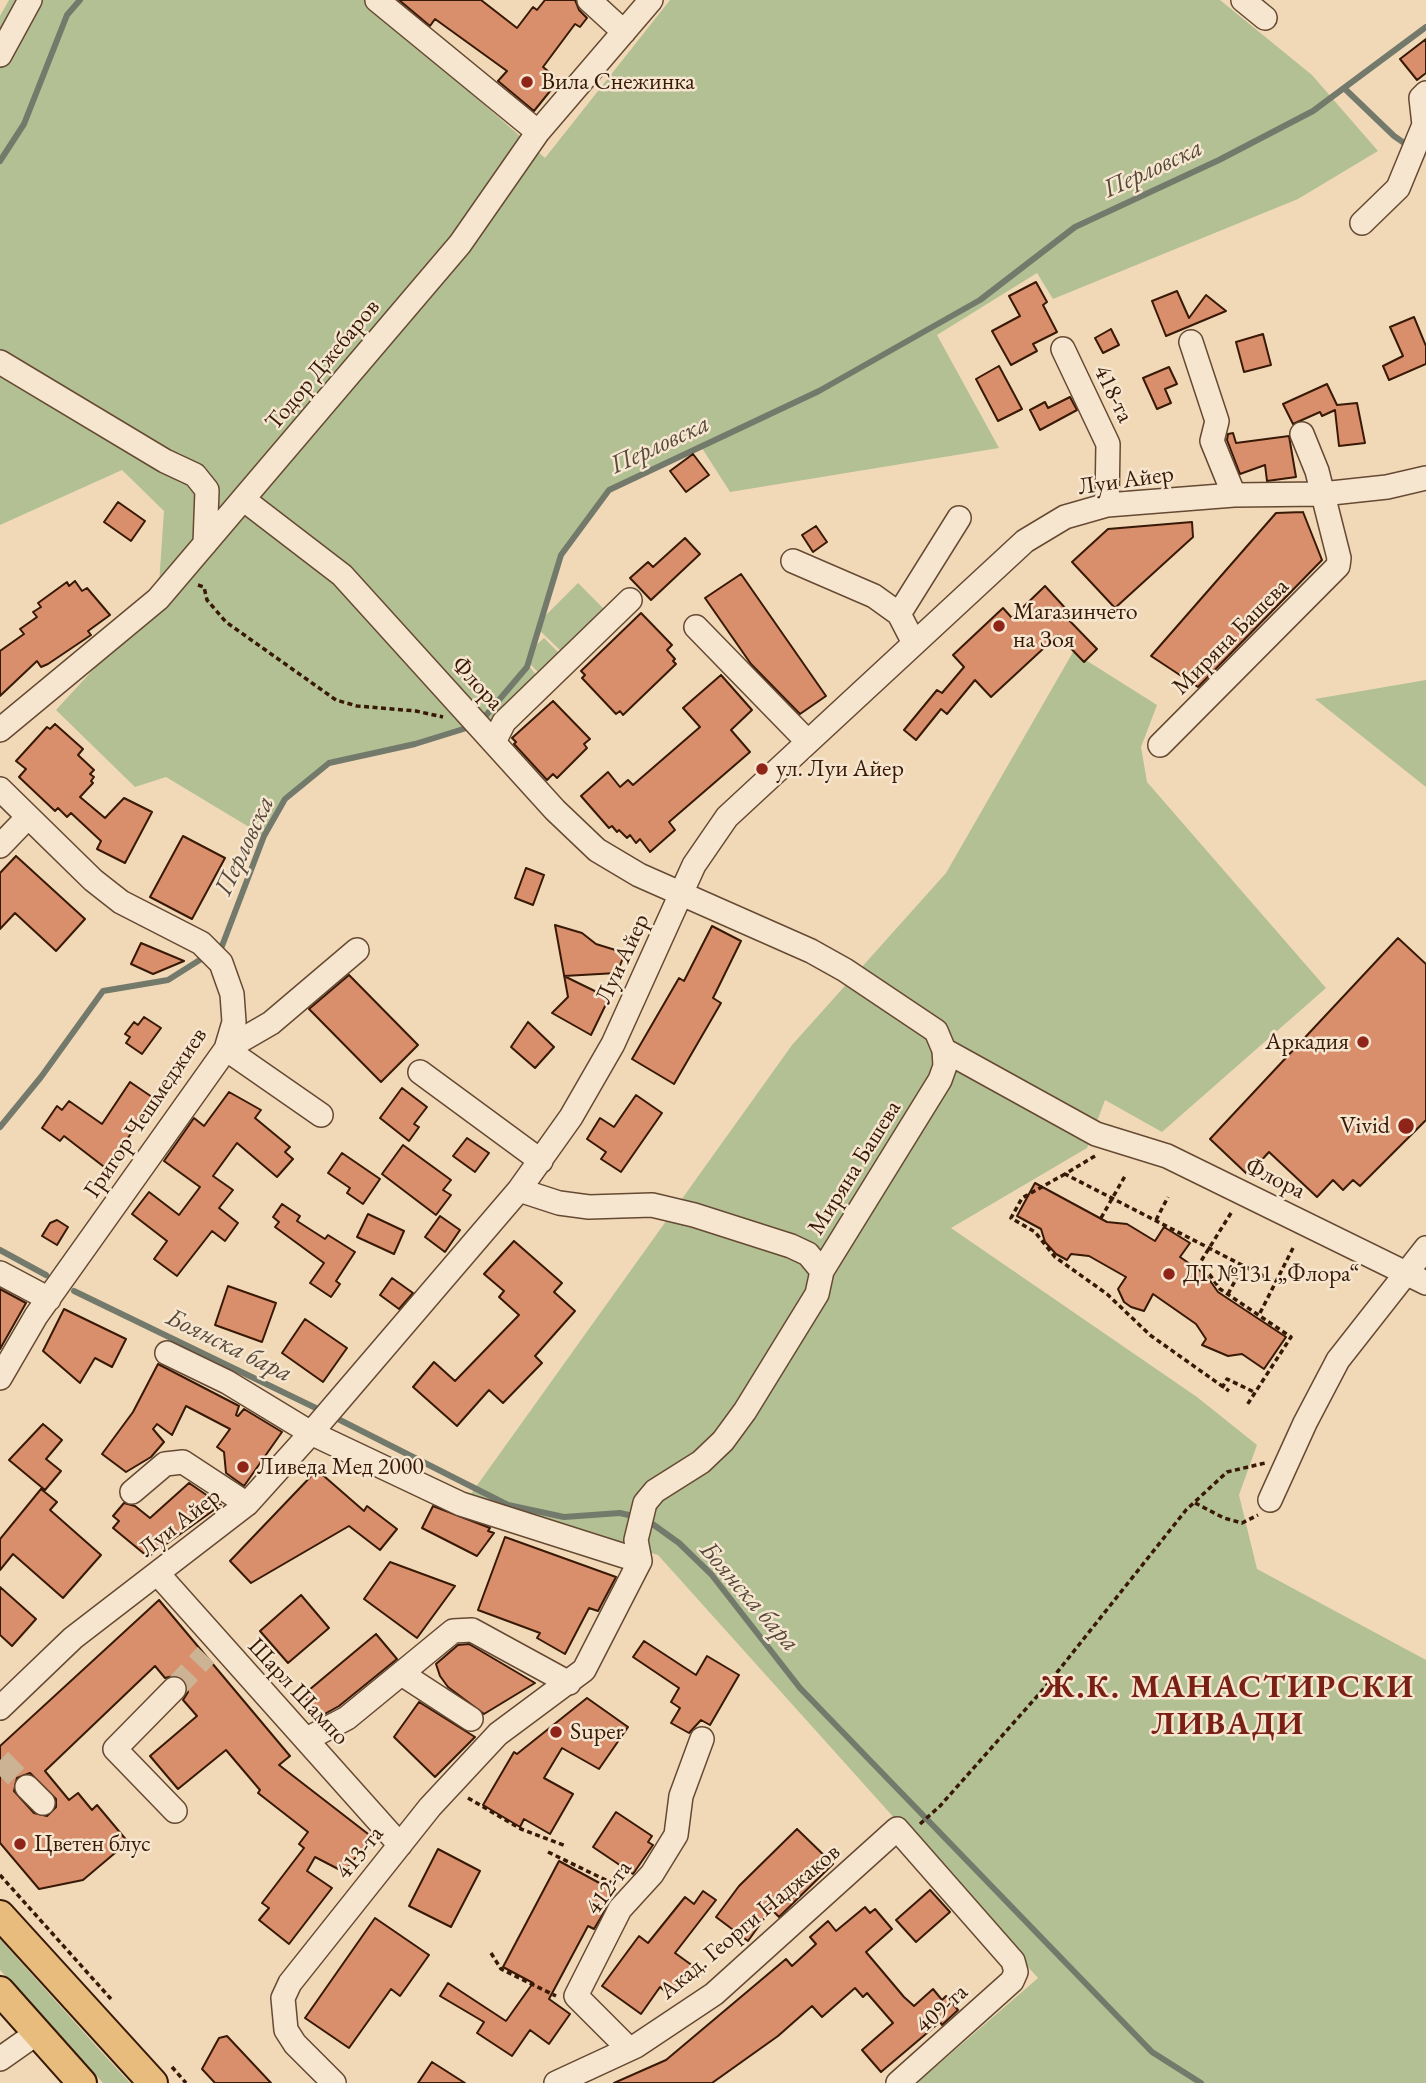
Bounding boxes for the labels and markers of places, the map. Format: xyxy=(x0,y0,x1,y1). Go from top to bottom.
place label: Вила Снежинка xyxy=(541,68,695,96)
marker: Вила Снежинка xyxy=(519,74,535,90)
place label: Магазинчето на Зоя xyxy=(1013,598,1138,654)
marker: Магазинчето на Зоя xyxy=(991,618,1007,634)
place label: ул. Луи Айер xyxy=(776,755,904,783)
marker: ул. Луи Айер xyxy=(754,761,770,777)
place label: Аркадия xyxy=(1265,1028,1349,1056)
marker: Аркадия xyxy=(1355,1034,1371,1050)
place label: Vivid xyxy=(1340,1112,1390,1140)
marker: Vivid xyxy=(1396,1116,1416,1136)
place label: ДГ №131 „Флора“ xyxy=(1183,1260,1360,1288)
marker: ДГ №131 „Флора“ xyxy=(1161,1266,1177,1282)
place label: Ливеда Мед 2000 xyxy=(257,1453,424,1481)
marker: Ливеда Мед 2000 xyxy=(235,1459,251,1475)
place label: Super xyxy=(570,1718,624,1746)
marker: Super xyxy=(548,1724,564,1740)
place label: Цветен блус xyxy=(34,1830,151,1858)
marker: Цветен блус xyxy=(12,1836,28,1852)

